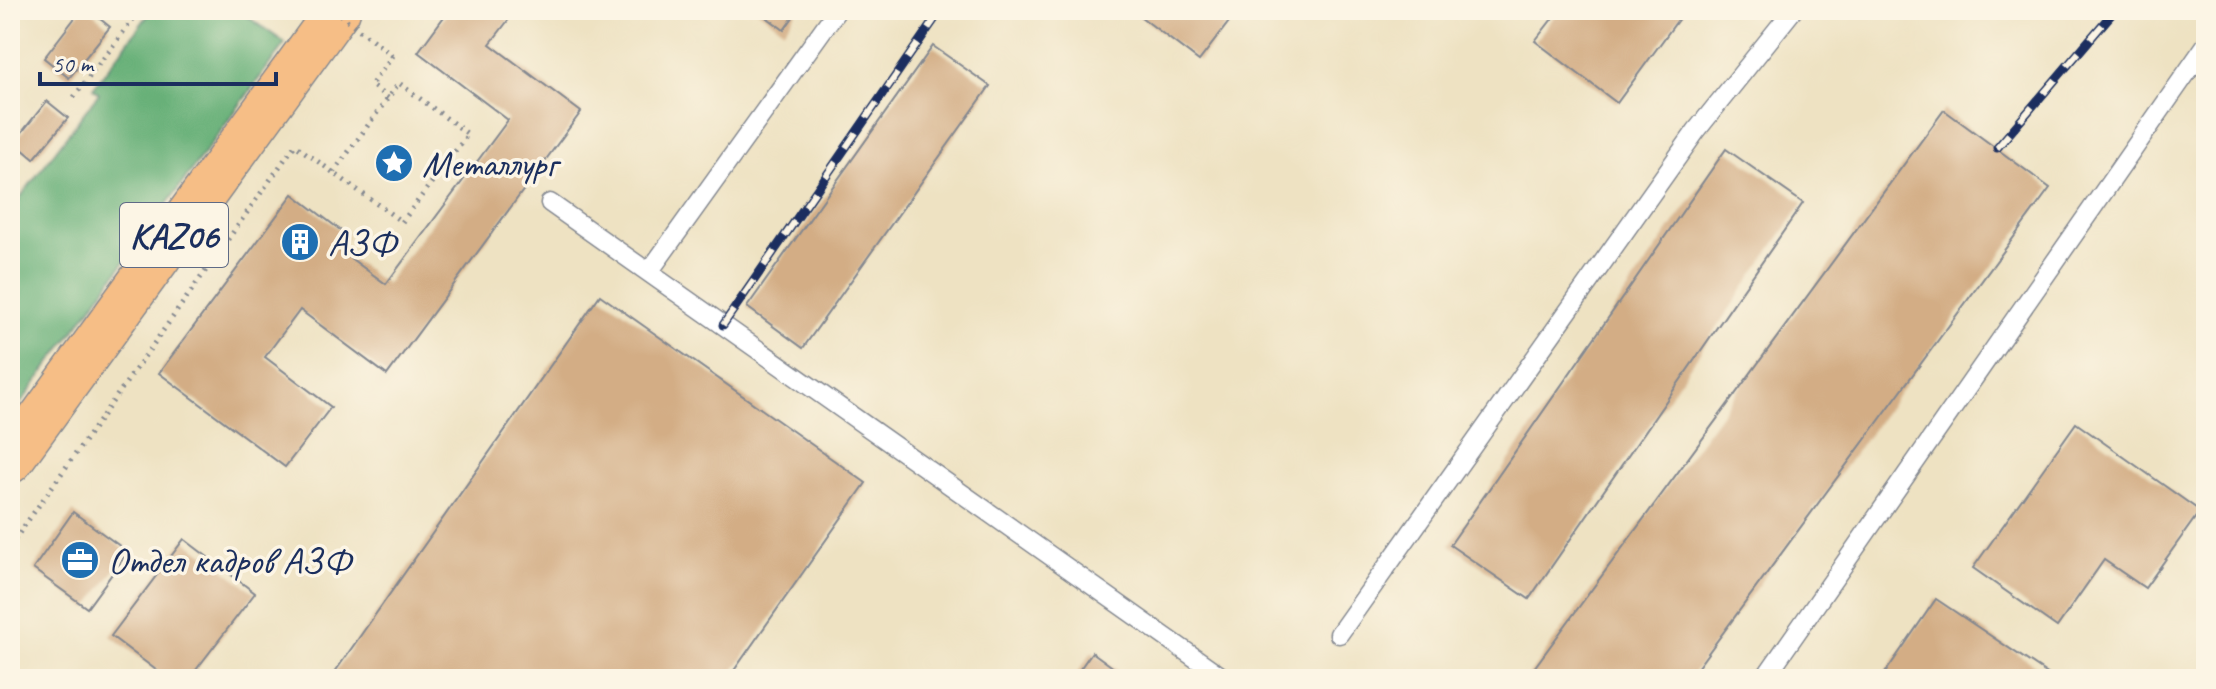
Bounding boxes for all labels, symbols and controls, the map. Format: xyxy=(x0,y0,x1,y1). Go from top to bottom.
scale bar xyxy=(40,36,276,86)
text: 50 m xyxy=(52,49,95,79)
place label: Металлург xyxy=(422,140,562,187)
place icon: Металлург xyxy=(373,142,415,184)
road number: KАZ06 xyxy=(120,203,228,267)
place label: АЗФ xyxy=(328,219,400,266)
building icon: АЗФ xyxy=(279,221,321,263)
place label: Отдел кадров АЗФ xyxy=(108,537,355,584)
office icon: Отдел кадров АЗФ xyxy=(59,539,101,581)

